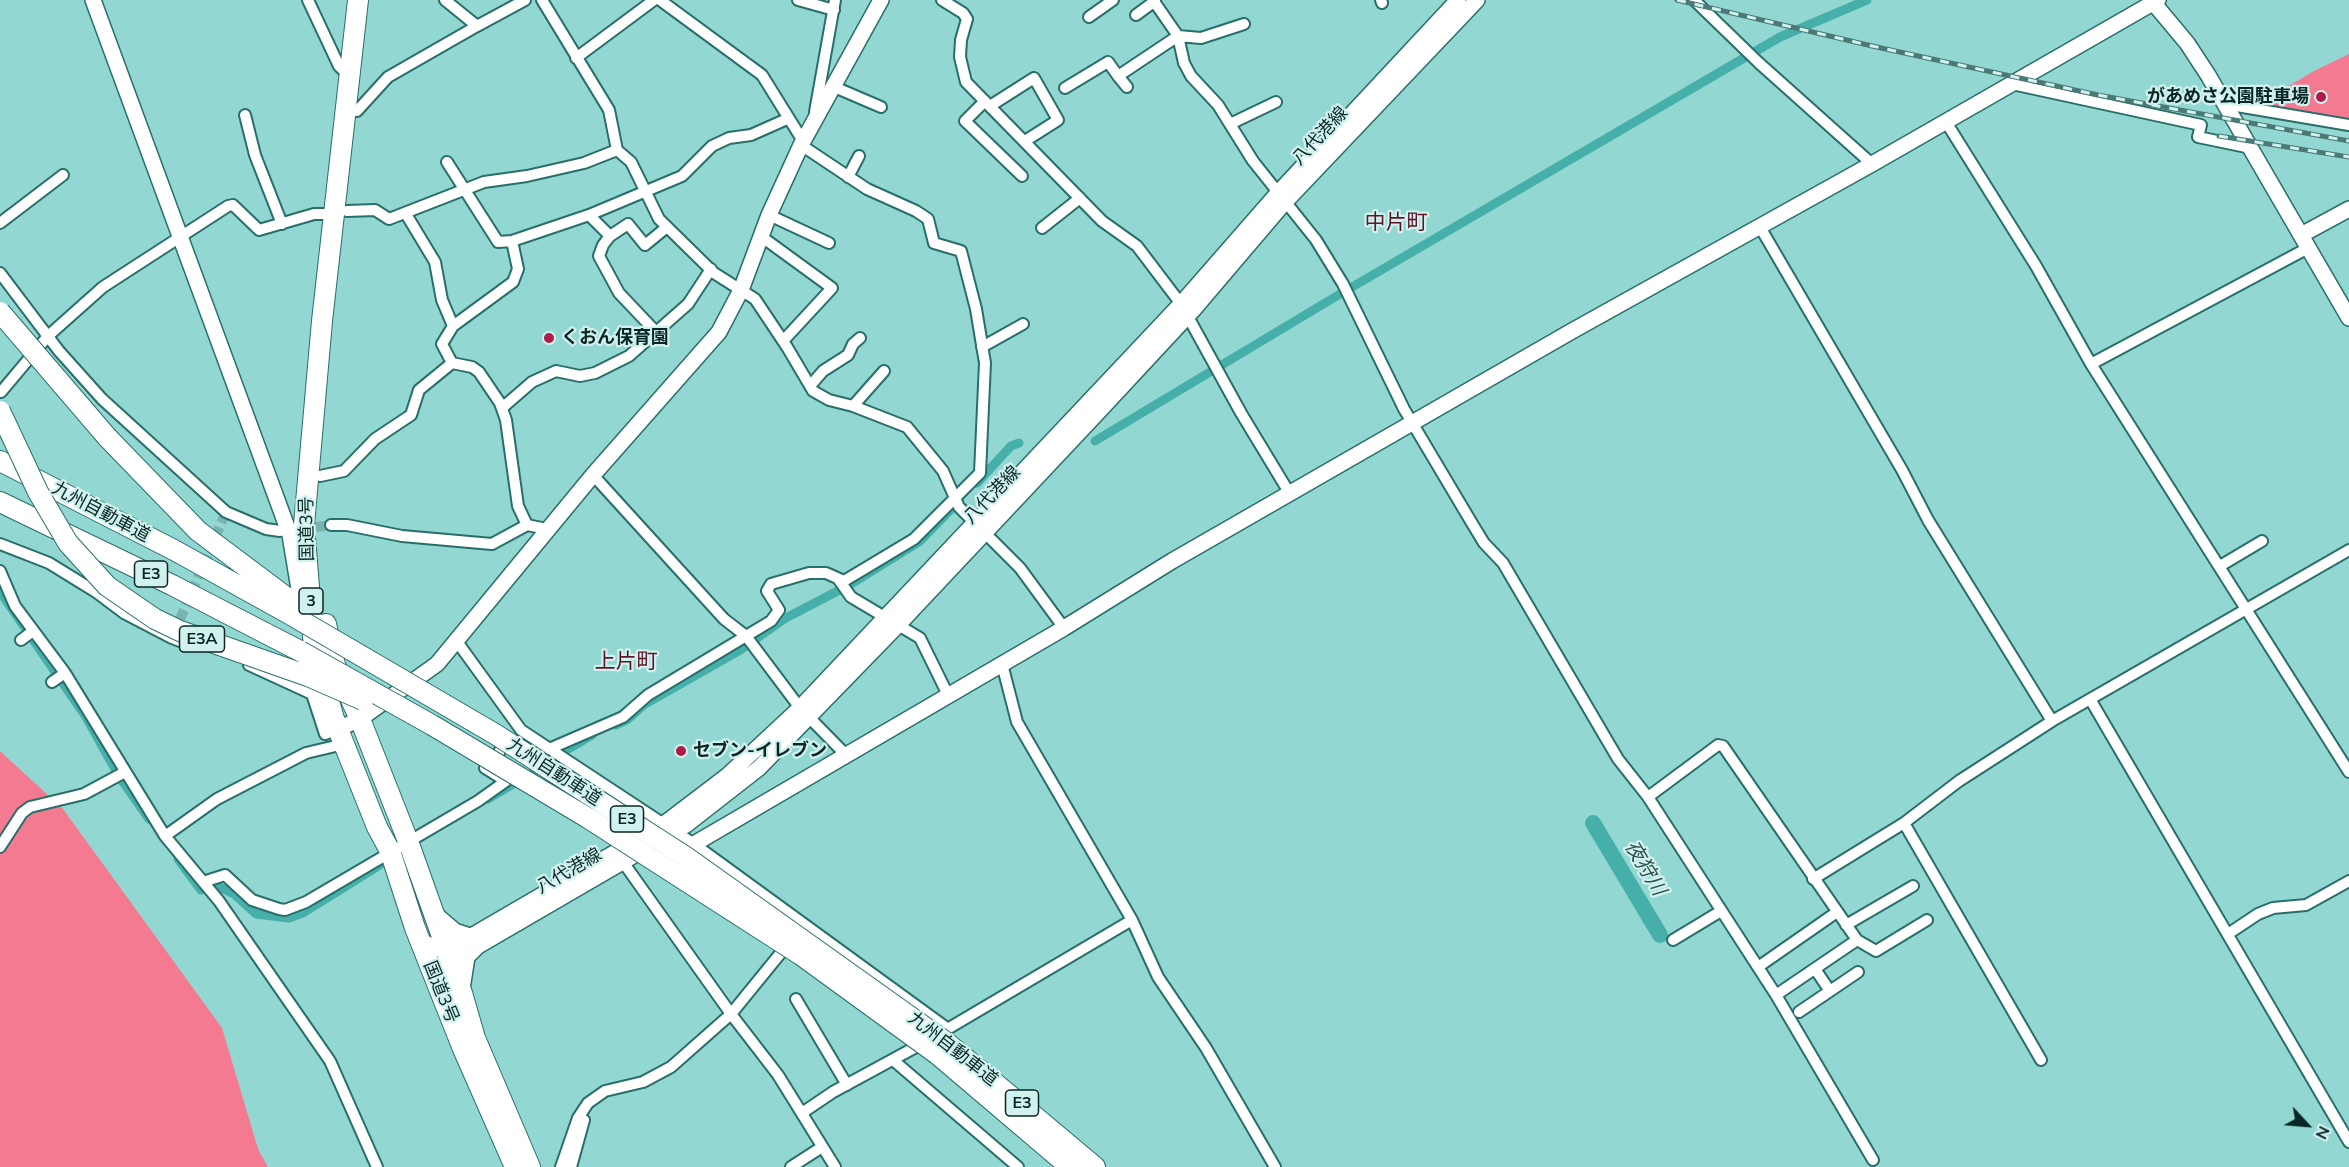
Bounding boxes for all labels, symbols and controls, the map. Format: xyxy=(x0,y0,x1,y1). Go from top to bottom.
place label: があめさ公園駐車場 xyxy=(2147,86,2309,108)
marker: があめさ公園駐車場 xyxy=(2314,90,2328,104)
street label: 八代港線 xyxy=(1288,102,1352,170)
district label: 中片町 xyxy=(1365,210,1427,236)
place label: くおん保育園 xyxy=(561,327,669,349)
marker: くおん保育園 xyxy=(542,331,556,345)
street label: 八代港線 xyxy=(959,462,1025,528)
street label: 九州自動車道 xyxy=(48,477,154,547)
street label: 国道3号 xyxy=(296,496,318,562)
road number: E3 xyxy=(134,561,168,587)
road number: 3 xyxy=(299,588,323,614)
road number: E3A xyxy=(180,626,224,652)
district label: 上片町 xyxy=(595,649,657,675)
street label: 九州自動車道 xyxy=(503,734,605,810)
place label: セブン-イレブン xyxy=(693,740,827,762)
marker: セブン-イレブン xyxy=(674,744,688,758)
road number: E3 xyxy=(610,806,644,832)
water label: 夜狩川 xyxy=(1619,836,1671,900)
street label: 八代港線 xyxy=(532,844,606,898)
street label: 国道3号 xyxy=(419,958,463,1026)
street label: 九州自動車道 xyxy=(904,1007,1002,1091)
road number: E3 xyxy=(1006,1090,1038,1116)
north arrow xyxy=(2277,1095,2337,1155)
text: N xyxy=(2312,1123,2335,1143)

